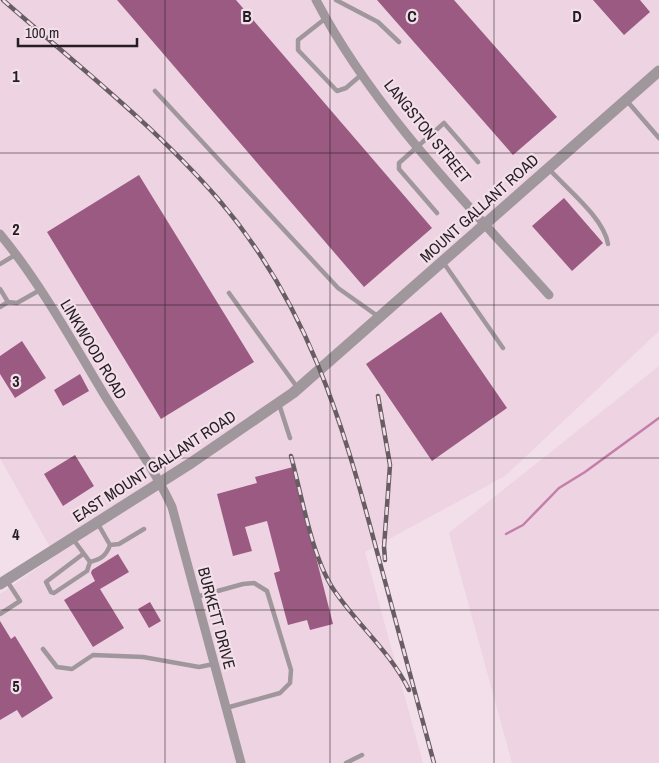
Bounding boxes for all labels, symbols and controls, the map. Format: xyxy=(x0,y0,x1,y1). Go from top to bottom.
text: B xyxy=(242,5,252,27)
text: C xyxy=(407,5,417,27)
text: D xyxy=(572,5,582,27)
scale bar xyxy=(18,15,136,47)
text: 100 m xyxy=(25,22,59,43)
text: 1 xyxy=(12,65,20,87)
street label: LANGSTON STREET xyxy=(379,75,477,187)
street label: MOUNT GALLANT ROAD xyxy=(415,149,543,267)
text: 2 xyxy=(12,218,20,240)
street label: LINKWOOD ROAD xyxy=(55,295,133,403)
text: 3 xyxy=(12,370,20,392)
street label: EAST MOUNT GALLANT ROAD xyxy=(68,405,240,527)
text: 4 xyxy=(12,523,20,545)
street label: BURKETT DRIVE xyxy=(193,565,241,671)
text: 5 xyxy=(12,675,20,697)

